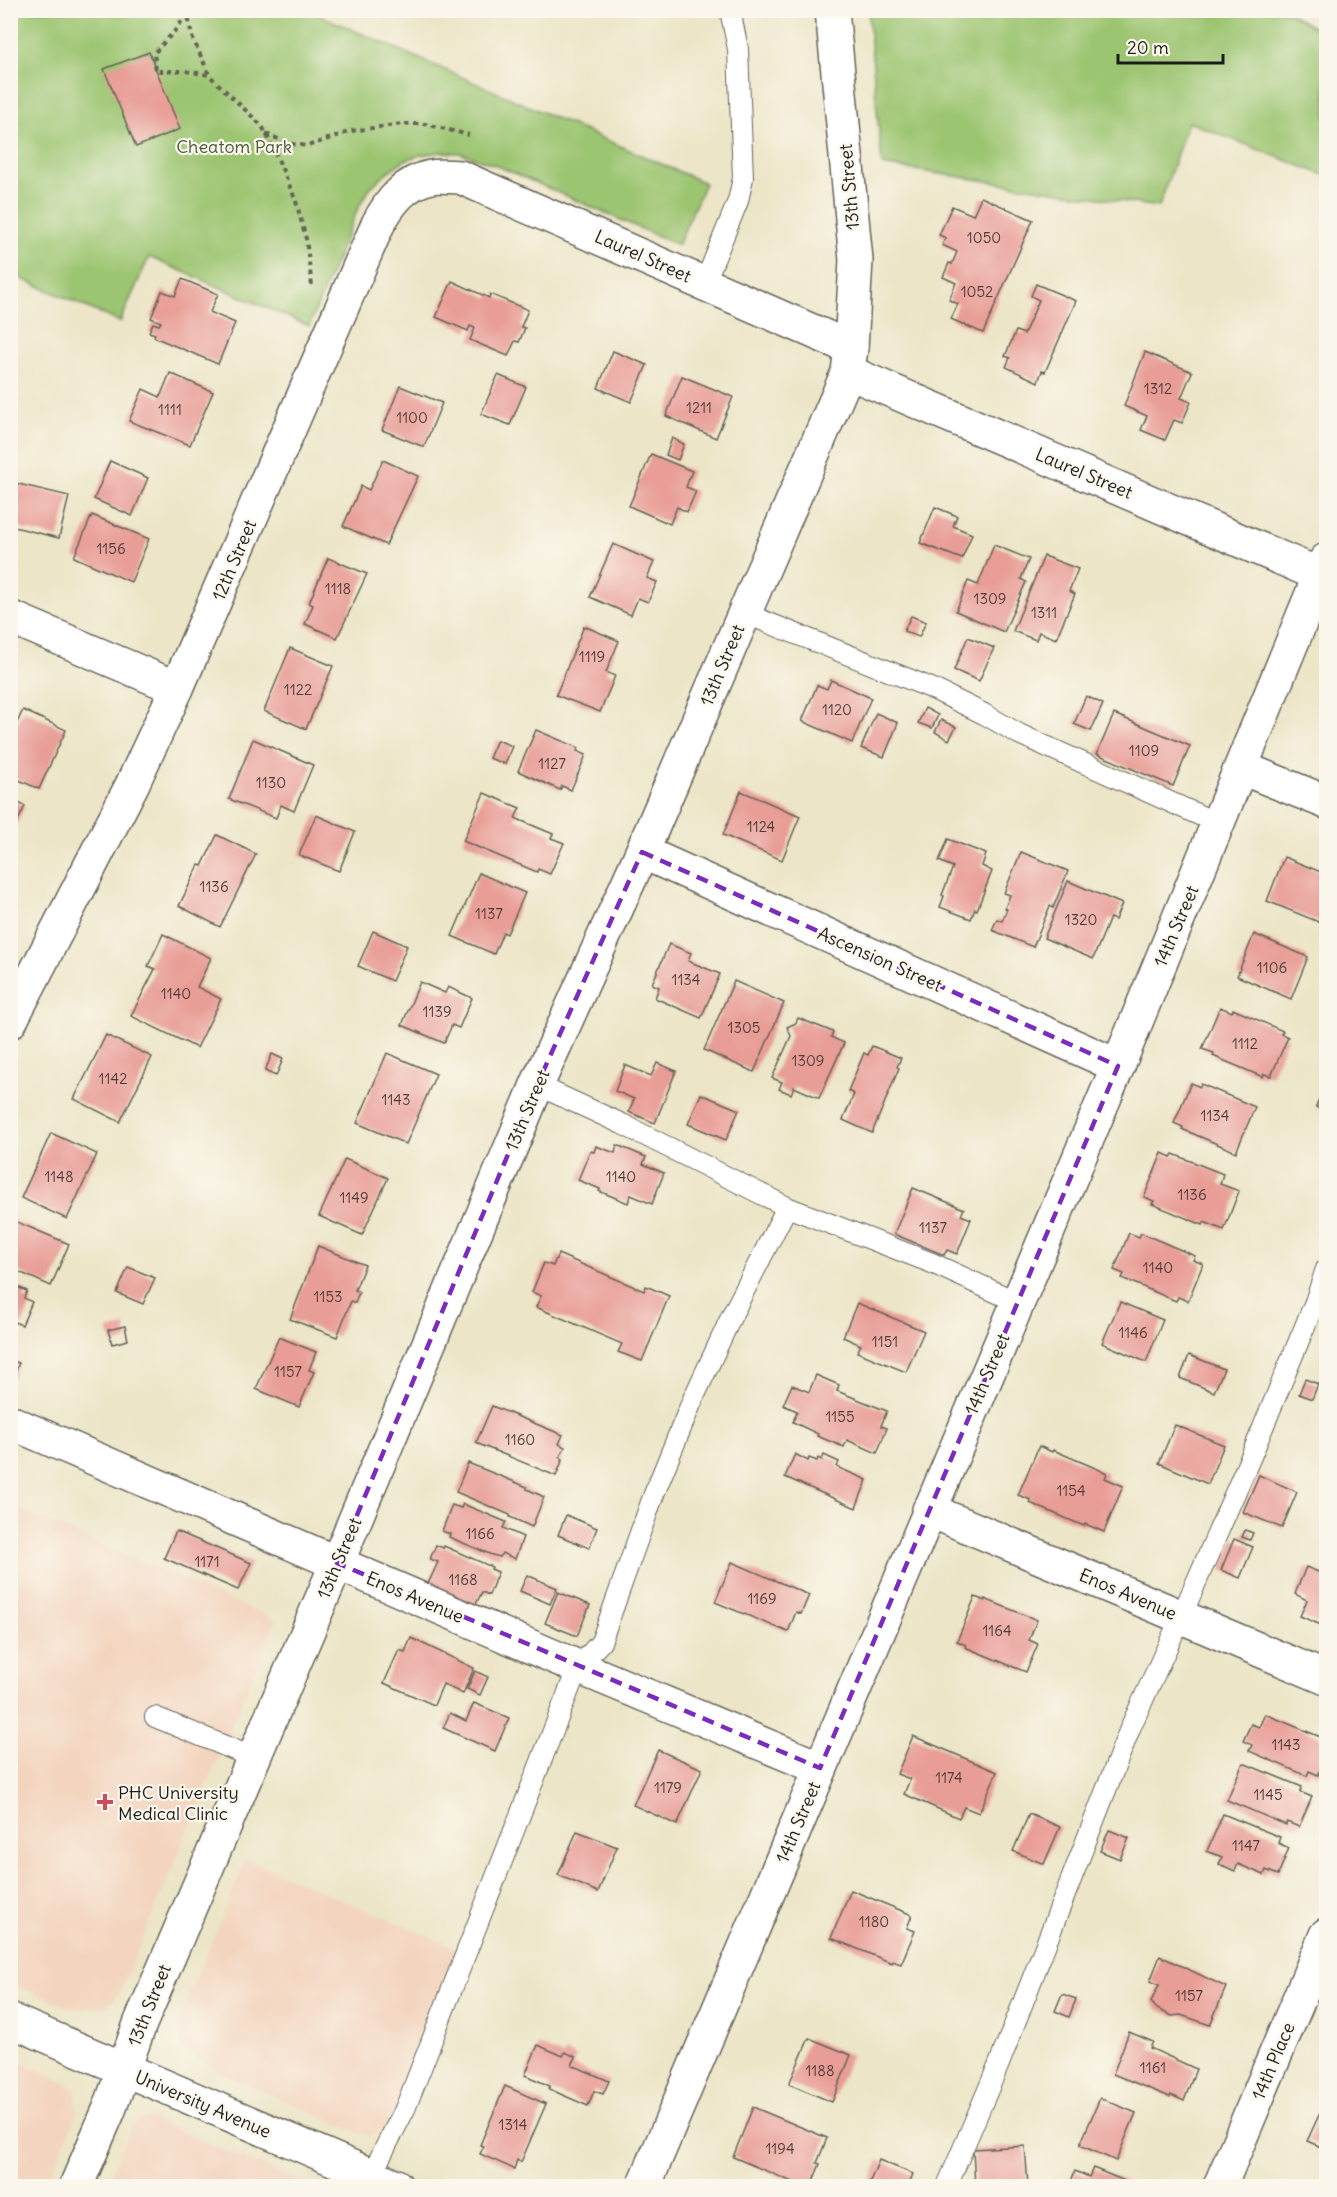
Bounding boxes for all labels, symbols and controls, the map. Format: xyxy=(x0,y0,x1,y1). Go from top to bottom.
scale bar xyxy=(1118,27,1223,65)
text: 20 m xyxy=(1127,36,1169,59)
park label: Cheatom Park xyxy=(176,135,292,158)
street label: 13th Street xyxy=(834,143,864,231)
street label: Laurel Street xyxy=(591,224,695,288)
house number: 1050 xyxy=(967,228,1001,247)
house number: 1052 xyxy=(961,282,993,301)
house number: 1312 xyxy=(1144,379,1172,398)
house number: 1211 xyxy=(686,398,712,417)
house number: 1111 xyxy=(158,400,182,419)
house number: 1100 xyxy=(396,408,428,427)
street label: Laurel Street xyxy=(1032,442,1136,504)
street label: 12th Street xyxy=(207,516,261,604)
house number: 1156 xyxy=(96,539,126,558)
house number: 1118 xyxy=(325,579,351,598)
house number: 1309 xyxy=(974,589,1006,608)
house number: 1311 xyxy=(1031,603,1057,622)
street label: 13th Street xyxy=(695,621,749,709)
house number: 1119 xyxy=(579,647,605,666)
house number: 1122 xyxy=(284,680,312,699)
house number: 1120 xyxy=(822,700,852,719)
house number: 1109 xyxy=(1129,741,1159,760)
house number: 1127 xyxy=(538,754,566,773)
house number: 1130 xyxy=(256,773,286,792)
house number: 1124 xyxy=(747,817,776,836)
house number: 1136 xyxy=(199,877,229,896)
street label: 14th Street xyxy=(1149,882,1203,970)
house number: 1137 xyxy=(475,904,503,923)
house number: 1320 xyxy=(1065,910,1097,929)
street label: Ascension Street xyxy=(814,921,946,997)
house number: 1106 xyxy=(1257,958,1287,977)
house number: 1134 xyxy=(671,970,701,989)
house number: 1140 xyxy=(161,984,191,1003)
house number: 1139 xyxy=(422,1002,452,1021)
house number: 1305 xyxy=(728,1018,760,1037)
house number: 1112 xyxy=(1232,1034,1258,1053)
house number: 1309 xyxy=(792,1051,824,1070)
street label: 13th Street xyxy=(500,1066,554,1154)
house number: 1142 xyxy=(99,1069,127,1088)
house number: 1143 xyxy=(381,1090,411,1109)
house number: 1134 xyxy=(1200,1106,1230,1125)
house number: 1148 xyxy=(44,1167,74,1186)
house number: 1140 xyxy=(606,1167,636,1186)
house number: 1136 xyxy=(1177,1185,1207,1204)
house number: 1149 xyxy=(339,1188,369,1207)
house number: 1137 xyxy=(919,1218,947,1237)
house number: 1140 xyxy=(1143,1258,1173,1277)
house number: 1153 xyxy=(313,1287,343,1306)
house number: 1146 xyxy=(1118,1323,1148,1342)
street label: 14th Street xyxy=(960,1330,1014,1418)
house number: 1151 xyxy=(872,1332,898,1351)
house number: 1157 xyxy=(274,1362,302,1381)
house number: 1155 xyxy=(825,1407,855,1426)
house number: 1160 xyxy=(505,1430,535,1449)
house number: 1154 xyxy=(1056,1481,1086,1500)
street label: 13th Street xyxy=(312,1514,366,1602)
house number: 1166 xyxy=(465,1524,495,1543)
house number: 1171 xyxy=(194,1552,220,1571)
street label: Enos Avenue xyxy=(1076,1563,1180,1625)
street label: Enos Avenue xyxy=(363,1566,467,1628)
house number: 1168 xyxy=(448,1570,478,1589)
house number: 1169 xyxy=(747,1589,777,1608)
house number: 1164 xyxy=(982,1621,1012,1640)
house number: 1143 xyxy=(1271,1735,1301,1754)
house number: 1174 xyxy=(935,1768,963,1787)
house number: 1179 xyxy=(654,1778,682,1797)
street label: 14th Street xyxy=(771,1778,825,1866)
place label: PHC University Medical Clinic xyxy=(118,1781,239,1825)
house number: 1145 xyxy=(1253,1785,1283,1804)
marker: PHC University Medical Clinic xyxy=(96,1793,114,1811)
house number: 1147 xyxy=(1232,1836,1260,1855)
house number: 1180 xyxy=(859,1912,889,1931)
street label: 13th Street xyxy=(122,1961,176,2049)
house number: 1157 xyxy=(1175,1986,1203,2005)
street label: 14th Place xyxy=(1246,2019,1300,2103)
house number: 1161 xyxy=(1140,2058,1166,2077)
house number: 1188 xyxy=(805,2061,835,2080)
street label: University Avenue xyxy=(132,2065,274,2143)
house number: 1314 xyxy=(499,2115,528,2134)
house number: 1194 xyxy=(765,2139,795,2158)

